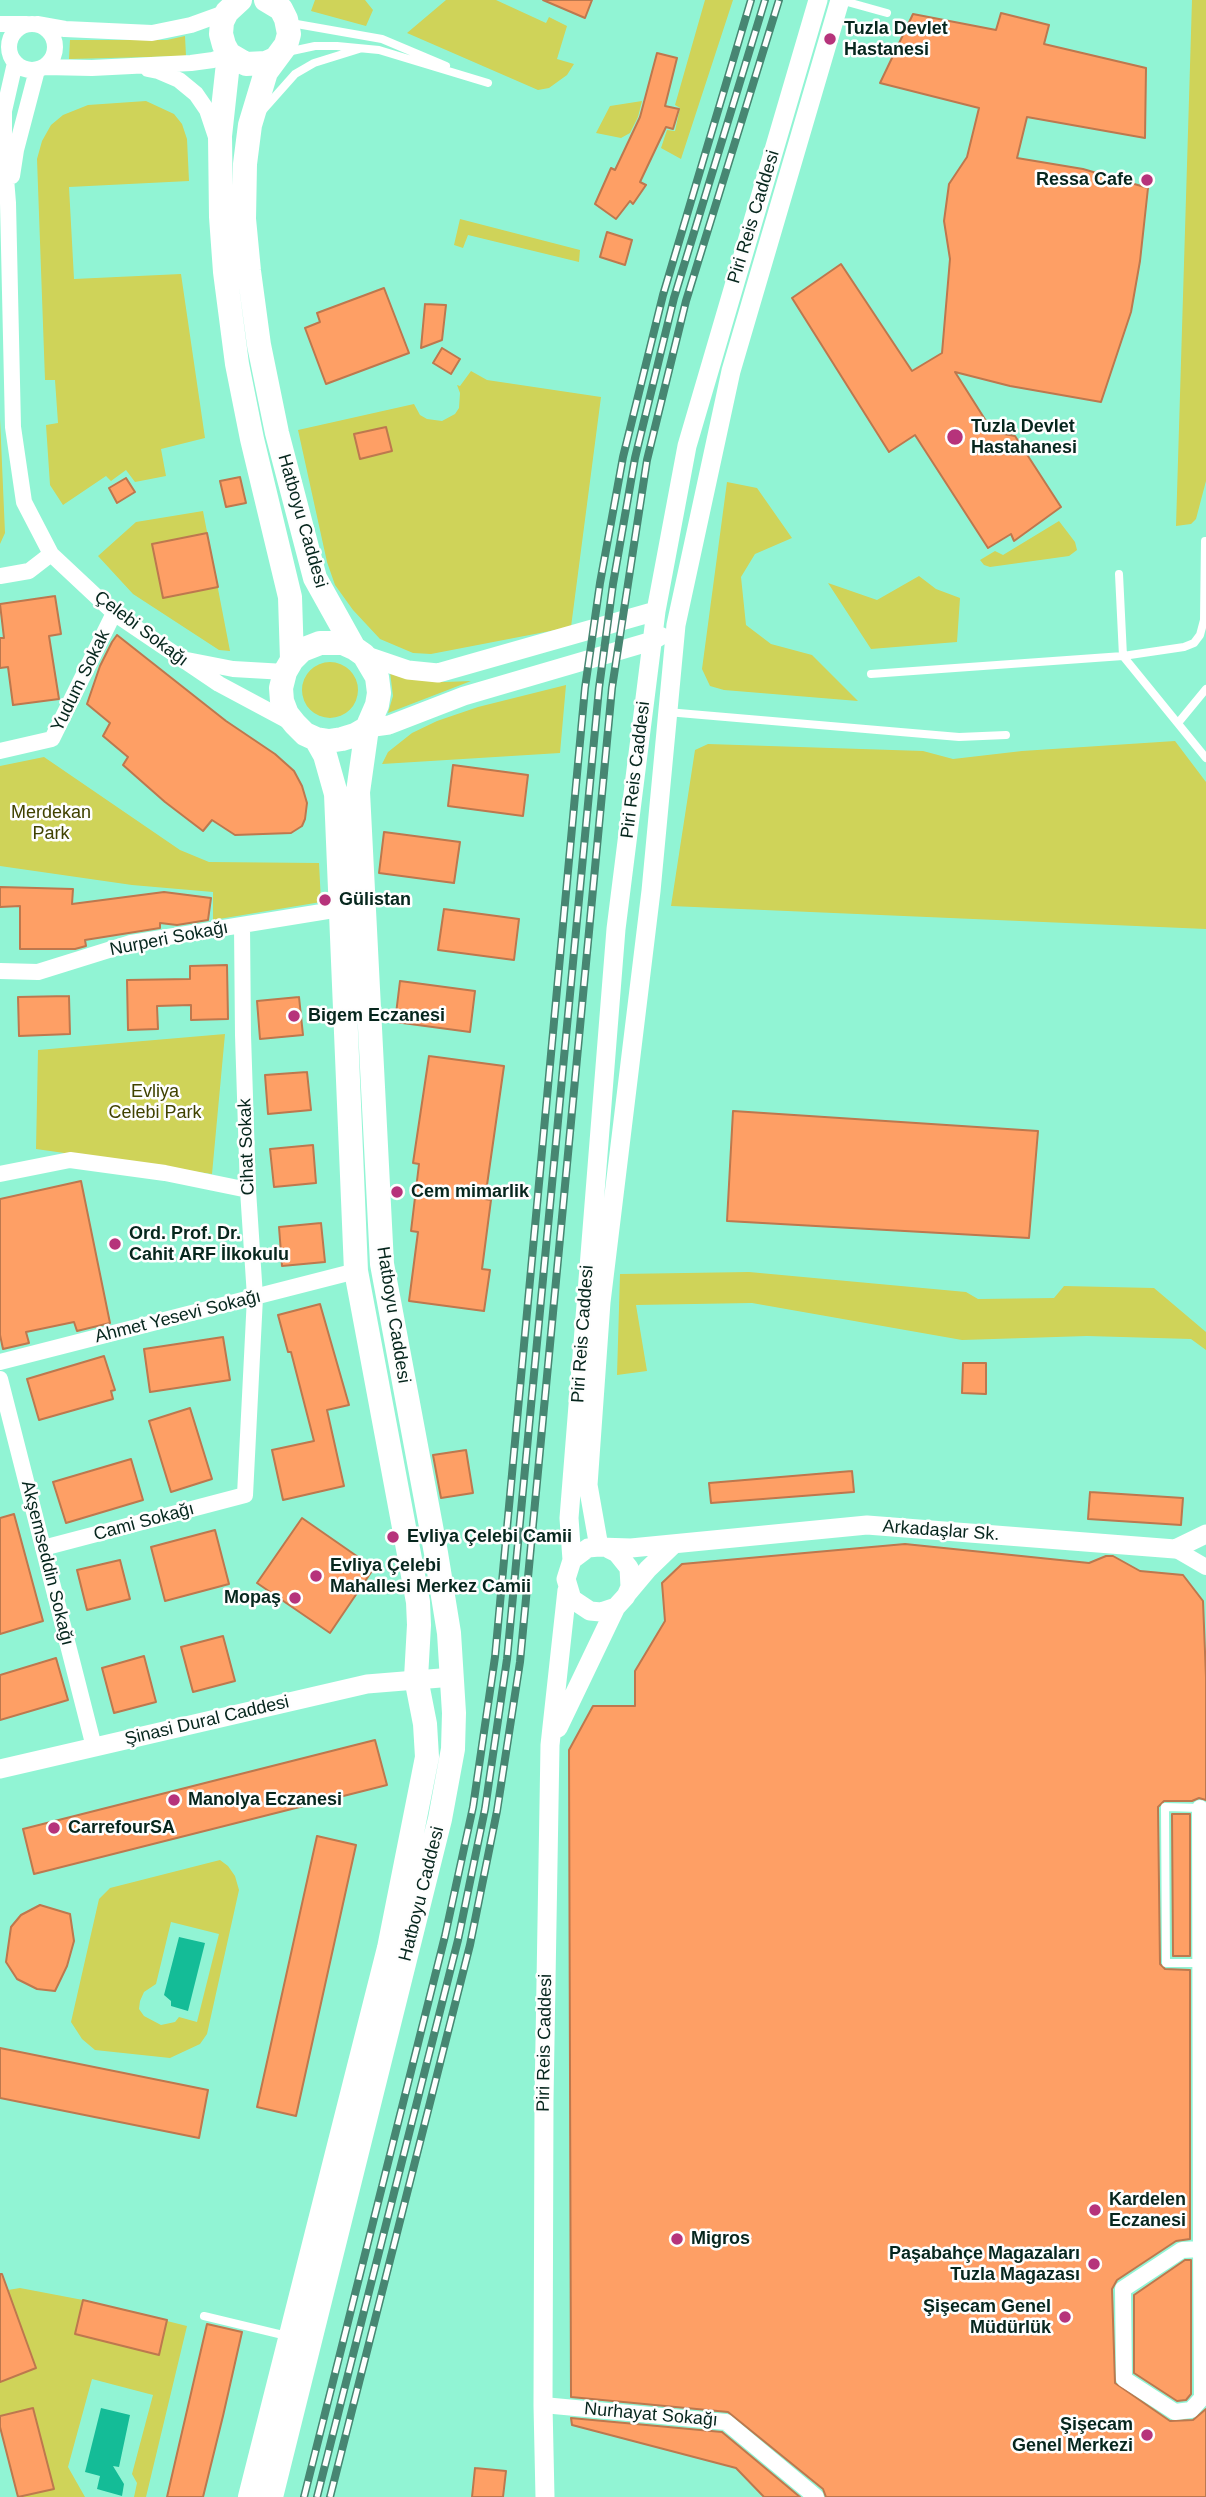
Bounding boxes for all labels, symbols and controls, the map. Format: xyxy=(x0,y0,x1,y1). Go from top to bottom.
place label: Tuzla Devlet Hastanesi xyxy=(844,18,948,60)
marker: Tuzla Devlet Hastanesi xyxy=(822,31,838,47)
street label: Piri Reis Caddesi xyxy=(723,148,785,286)
place label: Ressa Cafe xyxy=(1036,169,1133,191)
marker: Ressa Cafe xyxy=(1139,172,1155,188)
place label: Tuzla Devlet Hastahanesi xyxy=(971,416,1077,458)
marker: Tuzla Devlet Hastahanesi xyxy=(945,427,965,447)
street label: Hatboyu Caddesi xyxy=(273,452,331,590)
street label: Çelebi Sokağı xyxy=(90,587,192,671)
street label: Yudum Sokak xyxy=(47,626,115,736)
street label: Piri Reis Caddesi xyxy=(617,700,655,840)
park label: Merdekan Park xyxy=(11,802,91,844)
place label: Gülistan xyxy=(339,889,411,911)
marker: Gülistan xyxy=(317,892,333,908)
street label: Nurperi Sokağı xyxy=(108,917,230,961)
place label: Bigem Eczanesi xyxy=(308,1005,445,1027)
marker: Bigem Eczanesi xyxy=(286,1008,302,1024)
park label: Evliya Celebi Park xyxy=(108,1081,202,1124)
street label: Cihat Sokak xyxy=(235,1098,259,1196)
place label: Cem mimarlik xyxy=(411,1181,529,1203)
marker: Cem mimarlik xyxy=(389,1184,405,1200)
place label: Ord. Prof. Dr. Cahit ARF İlkokulu xyxy=(129,1223,289,1266)
marker: Ord. Prof. Dr. Cahit ARF İlkokulu xyxy=(107,1236,123,1252)
street label: Hatboyu Caddesi xyxy=(372,1245,414,1385)
street label: Piri Reis Caddesi xyxy=(567,1264,599,1404)
street label: Ahmet Yesevi Sokağı xyxy=(93,1286,263,1348)
street label: Akşemseddin Sokağı xyxy=(16,1478,78,1648)
street label: Cami Sokağı xyxy=(91,1498,197,1546)
street label: Arkadaşlar Sk. xyxy=(882,1516,1000,1546)
place label: Evliya Çelebi Camii xyxy=(407,1526,572,1548)
marker: Evliya Çelebi Camii xyxy=(385,1529,401,1545)
place label: Evliya Çelebi Mahallesi Merkez Camii xyxy=(330,1555,531,1598)
marker: Evliya Çelebi Mahallesi Merkez Camii xyxy=(308,1568,324,1584)
place label: Mopaş xyxy=(224,1587,281,1609)
marker: Mopaş xyxy=(287,1590,303,1606)
street label: Şinasi Dural Caddesi xyxy=(123,1692,291,1750)
place label: Manolya Eczanesi xyxy=(188,1789,342,1811)
marker: Manolya Eczanesi xyxy=(166,1792,182,1808)
place label: CarrefourSA xyxy=(68,1817,175,1839)
marker: CarrefourSA xyxy=(46,1820,62,1836)
street label: Hatboyu Caddesi xyxy=(395,1824,449,1964)
street label: Piri Reis Caddesi xyxy=(533,1974,557,2112)
place label: Kardelen Eczanesi xyxy=(1109,2189,1186,2232)
marker: Kardelen Eczanesi xyxy=(1087,2202,1103,2218)
place label: Migros xyxy=(691,2228,750,2250)
marker: Migros xyxy=(669,2231,685,2247)
place label: Paşabahçe Magazaları Tuzla Magazası xyxy=(889,2243,1080,2286)
marker: Paşabahçe Magazaları Tuzla Magazası xyxy=(1086,2256,1102,2272)
place label: Şişecam Genel Müdürlük xyxy=(923,2296,1051,2338)
marker: Şişecam Genel Müdürlük xyxy=(1057,2309,1073,2325)
street label: Nurhayat Sokağı xyxy=(583,2398,719,2432)
place label: Şişecam Genel Merkezi xyxy=(1012,2414,1133,2456)
marker: Şişecam Genel Merkezi xyxy=(1139,2427,1155,2443)

